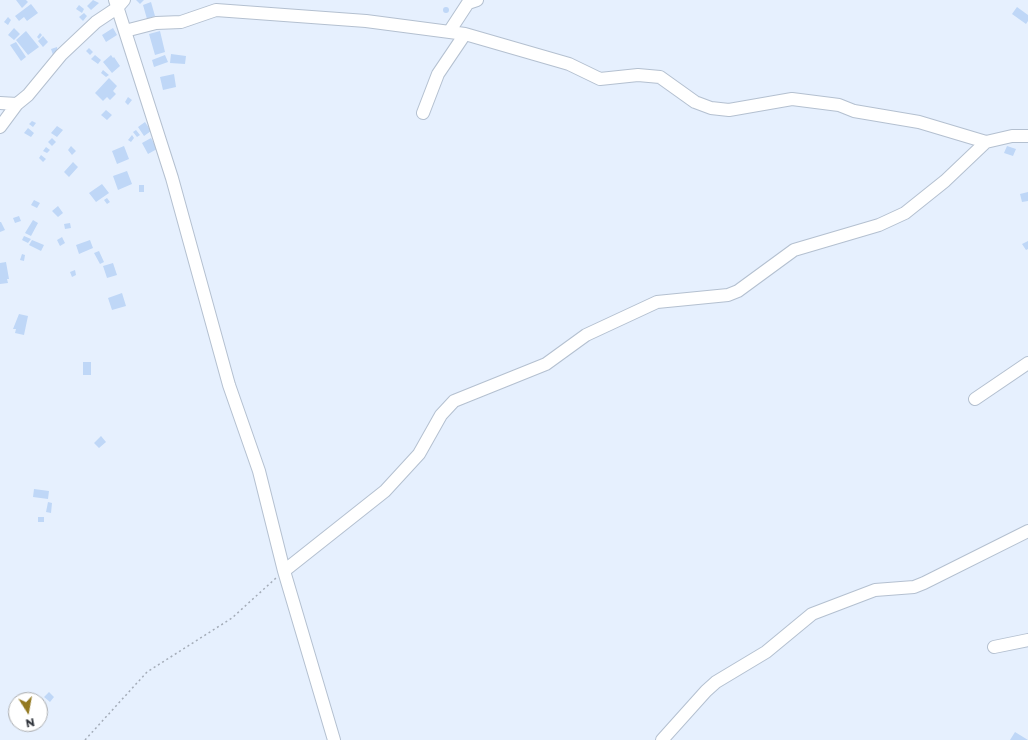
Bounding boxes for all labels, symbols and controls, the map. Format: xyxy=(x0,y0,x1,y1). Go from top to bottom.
north arrow xyxy=(8,692,48,732)
text: N xyxy=(24,715,36,731)

